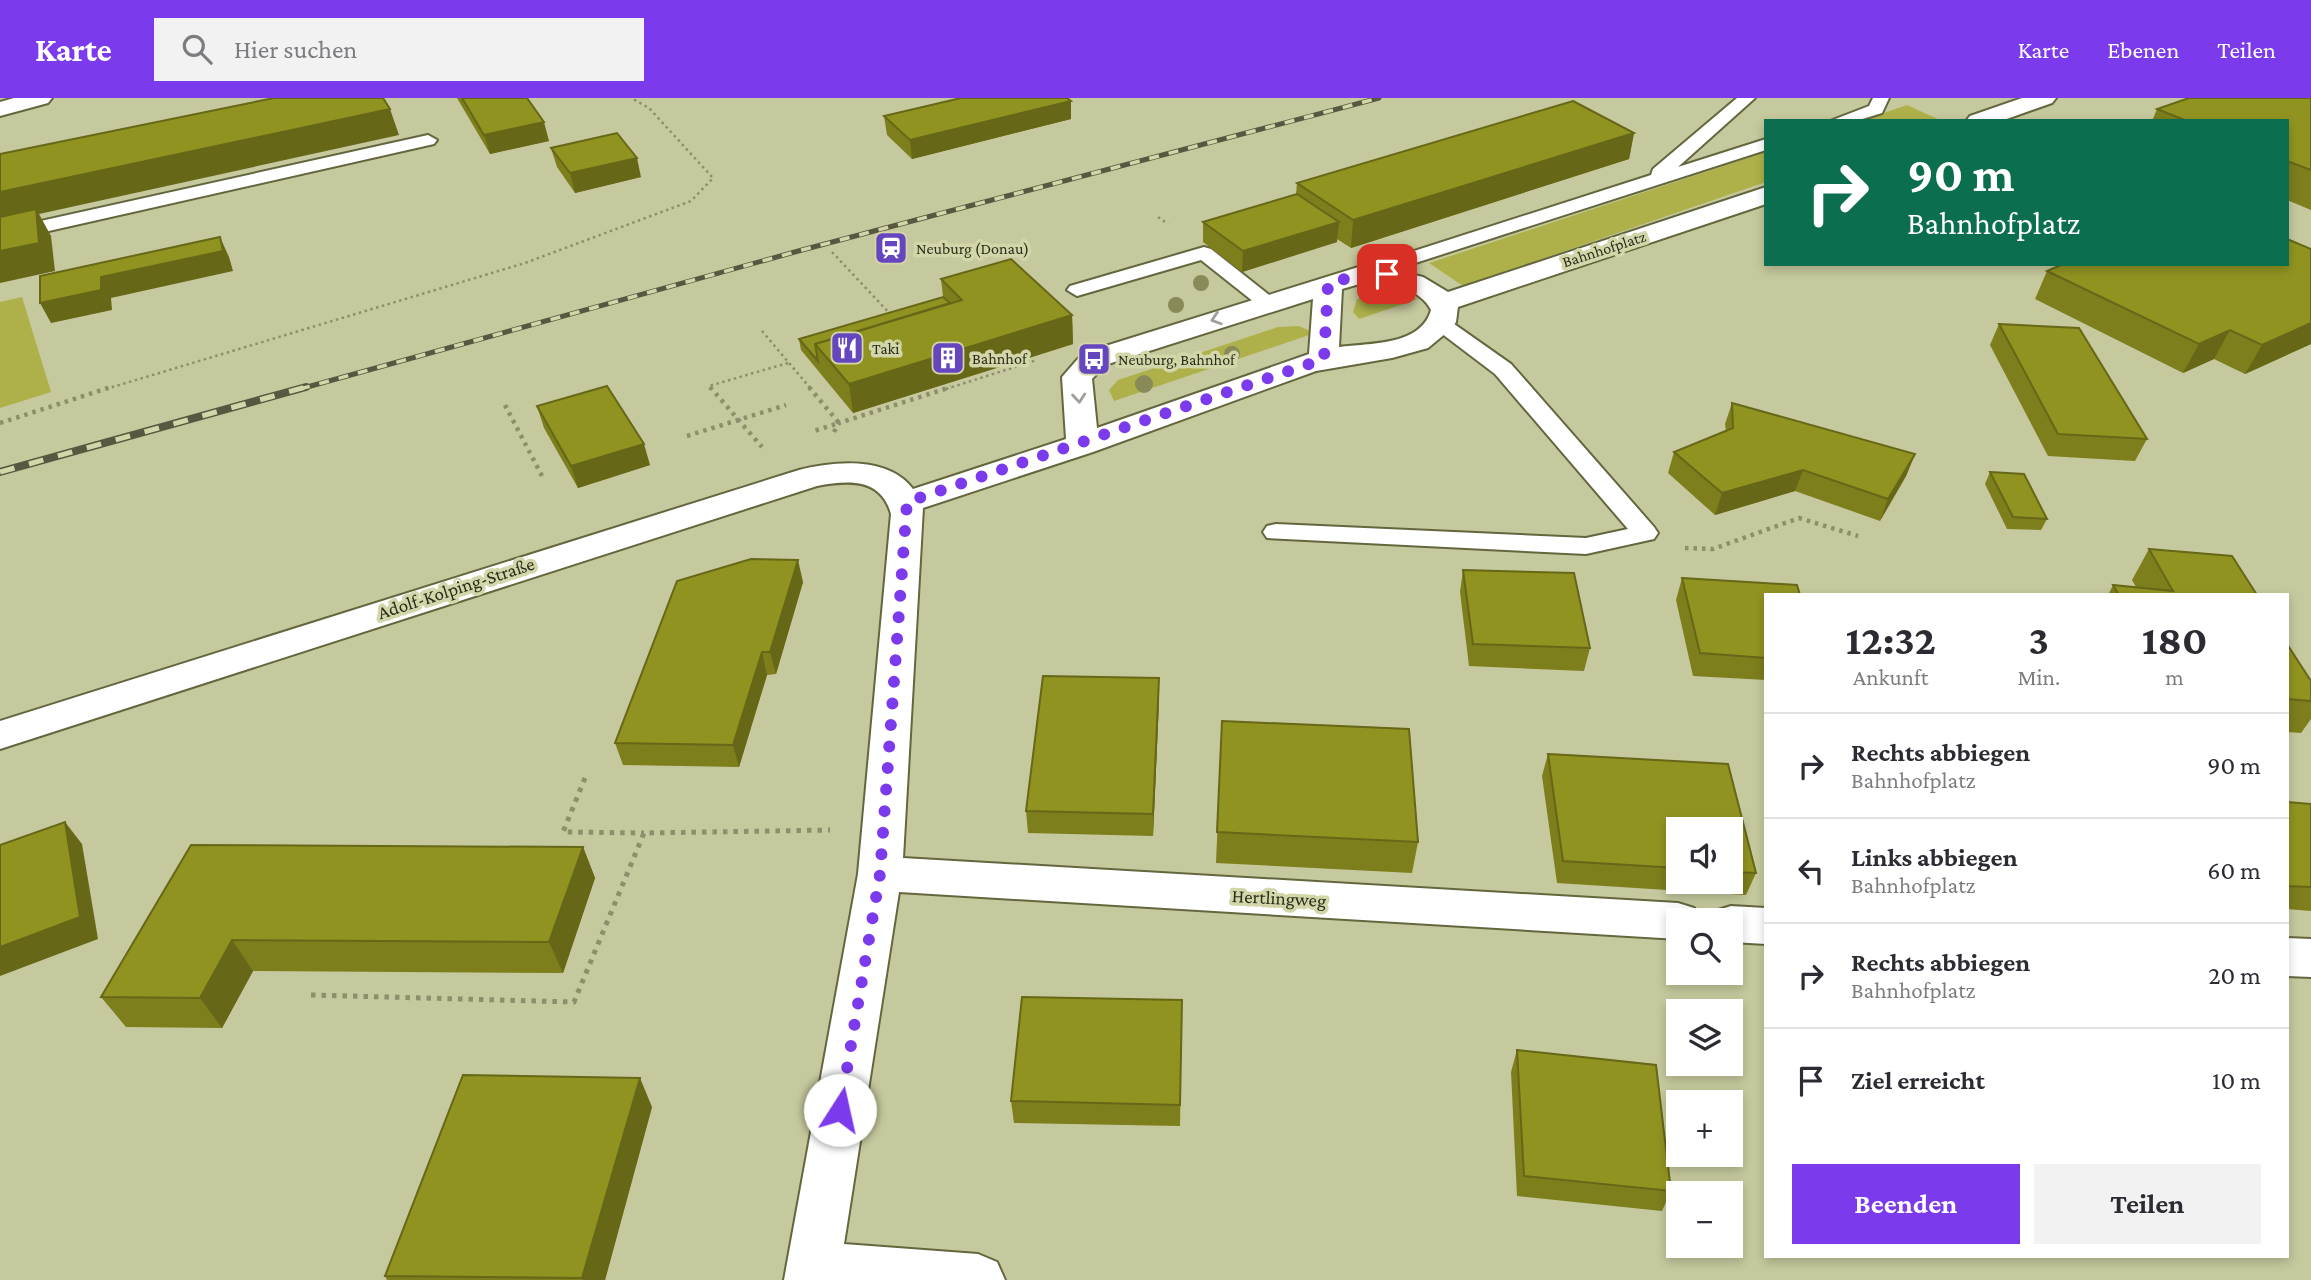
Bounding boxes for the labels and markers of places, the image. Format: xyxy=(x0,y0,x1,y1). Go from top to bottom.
station icon: Neuburg (Donau) xyxy=(872,229,910,267)
place label: Neuburg (Donau) xyxy=(916,240,1029,258)
pin xyxy=(1357,244,1417,304)
restaurant icon: Taki xyxy=(828,329,866,367)
building icon: Bahnhof xyxy=(929,339,967,377)
place label: Taki xyxy=(872,340,899,357)
bus stop icon: Neuburg, Bahnhof xyxy=(1075,340,1113,378)
place label: Bahnhof xyxy=(972,350,1028,367)
place label: Neuburg, Bahnhof xyxy=(1118,351,1236,369)

